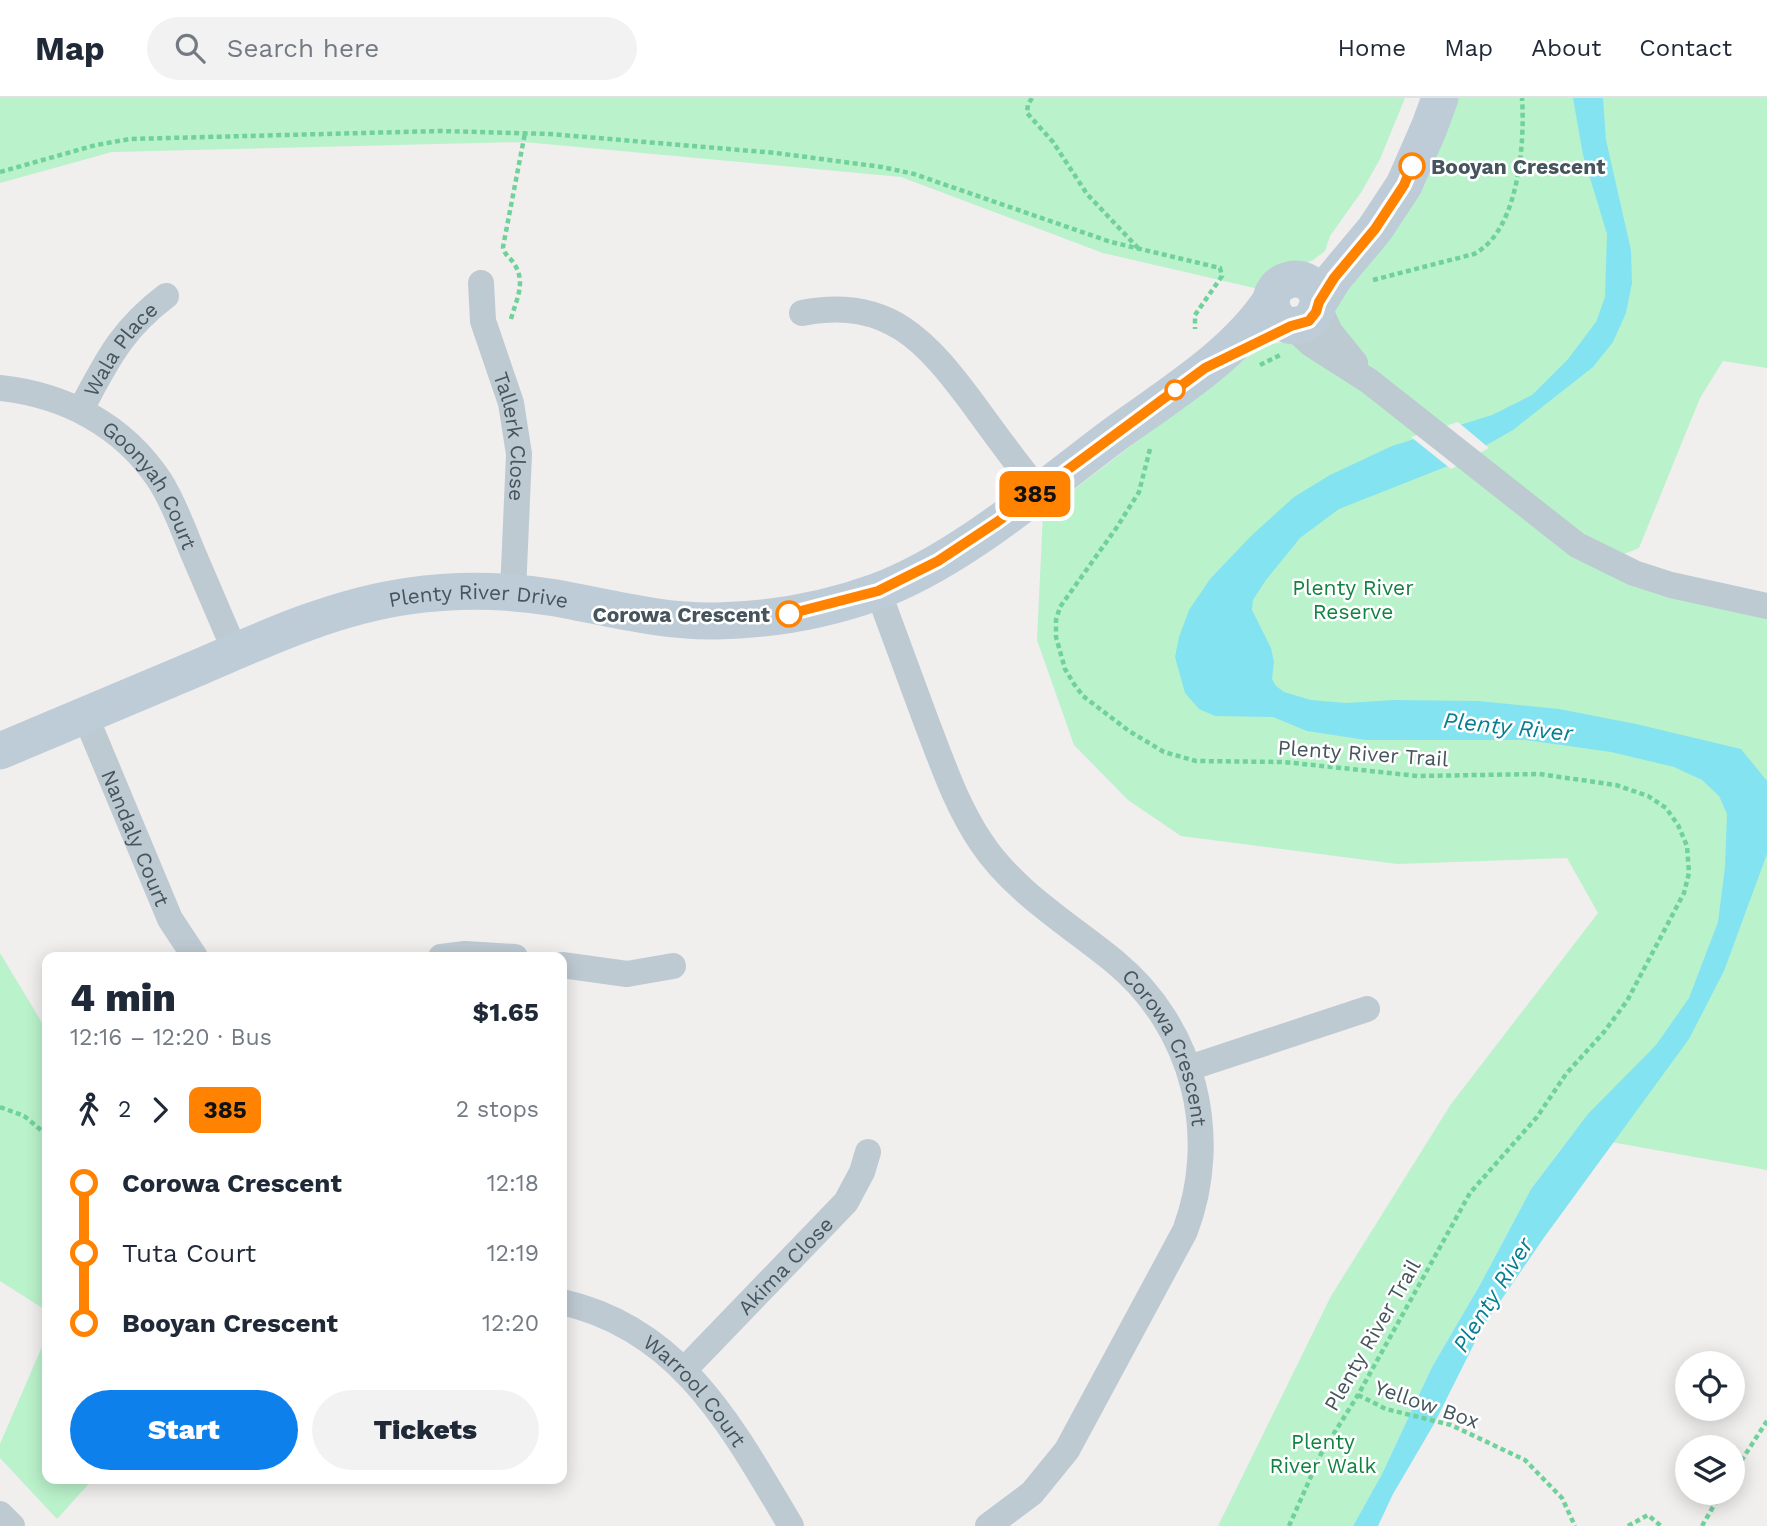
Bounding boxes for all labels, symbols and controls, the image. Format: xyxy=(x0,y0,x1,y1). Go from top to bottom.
search box xyxy=(147,17,637,80)
text: Map xyxy=(35,29,105,68)
icon: search xyxy=(171,29,209,67)
text: Search here xyxy=(227,33,379,63)
text: Home xyxy=(1338,34,1406,62)
text: Map xyxy=(1444,34,1493,62)
text: About xyxy=(1531,34,1601,62)
text: Contact xyxy=(1639,34,1732,62)
marker: Booyan Crescent xyxy=(1399,153,1425,179)
place label: Booyan Crescent xyxy=(1431,154,1605,179)
street label: Wala Place xyxy=(78,296,162,400)
street label: Tallerk Close xyxy=(489,368,532,502)
unlabelled marker xyxy=(1165,380,1185,400)
street label: Goonyah Court xyxy=(98,415,203,553)
line badge: 385 xyxy=(995,471,1075,517)
text: 385 xyxy=(1013,480,1057,508)
park label: Plenty River Reserve xyxy=(1292,575,1414,624)
street label: Plenty River Drive xyxy=(386,579,570,613)
marker: Corowa Crescent xyxy=(776,601,802,627)
place label: Corowa Crescent xyxy=(592,602,770,627)
water label: Plenty River xyxy=(1442,707,1575,747)
street label: Plenty River Trail xyxy=(1277,735,1450,771)
street label: Nandaly Court xyxy=(97,766,176,910)
street label: Corowa Crescent xyxy=(1118,963,1212,1128)
text: 4 min xyxy=(70,976,176,1020)
text: $1.65 xyxy=(473,997,539,1027)
text: 12:16 – 12:20 · Bus xyxy=(70,1024,272,1051)
icon: walk xyxy=(70,1091,108,1129)
icon: forward xyxy=(141,1091,179,1129)
text: 2 xyxy=(118,1096,131,1123)
text: 385 xyxy=(203,1096,247,1124)
text: 2 stops xyxy=(456,1096,539,1123)
text: Corowa Crescent xyxy=(122,1168,342,1198)
text: 12:18 xyxy=(487,1170,539,1197)
street label: Akima Close xyxy=(732,1211,838,1320)
water label: Plenty River xyxy=(1447,1232,1539,1357)
text: Tuta Court xyxy=(122,1238,256,1268)
text: 12:19 xyxy=(487,1240,539,1267)
street label: Plenty River Trail xyxy=(1318,1254,1426,1415)
text: Booyan Crescent xyxy=(122,1308,338,1338)
text: 12:20 xyxy=(482,1310,539,1337)
street label: Warrool Court xyxy=(639,1329,752,1451)
map controls xyxy=(1675,1351,1745,1505)
button: locate xyxy=(1675,1351,1745,1421)
street label: Yellow Box xyxy=(1371,1374,1483,1434)
button: Start xyxy=(70,1390,298,1470)
button: Tickets xyxy=(312,1390,539,1470)
park label: Plenty River Walk xyxy=(1270,1429,1376,1478)
button: layers xyxy=(1675,1435,1745,1505)

